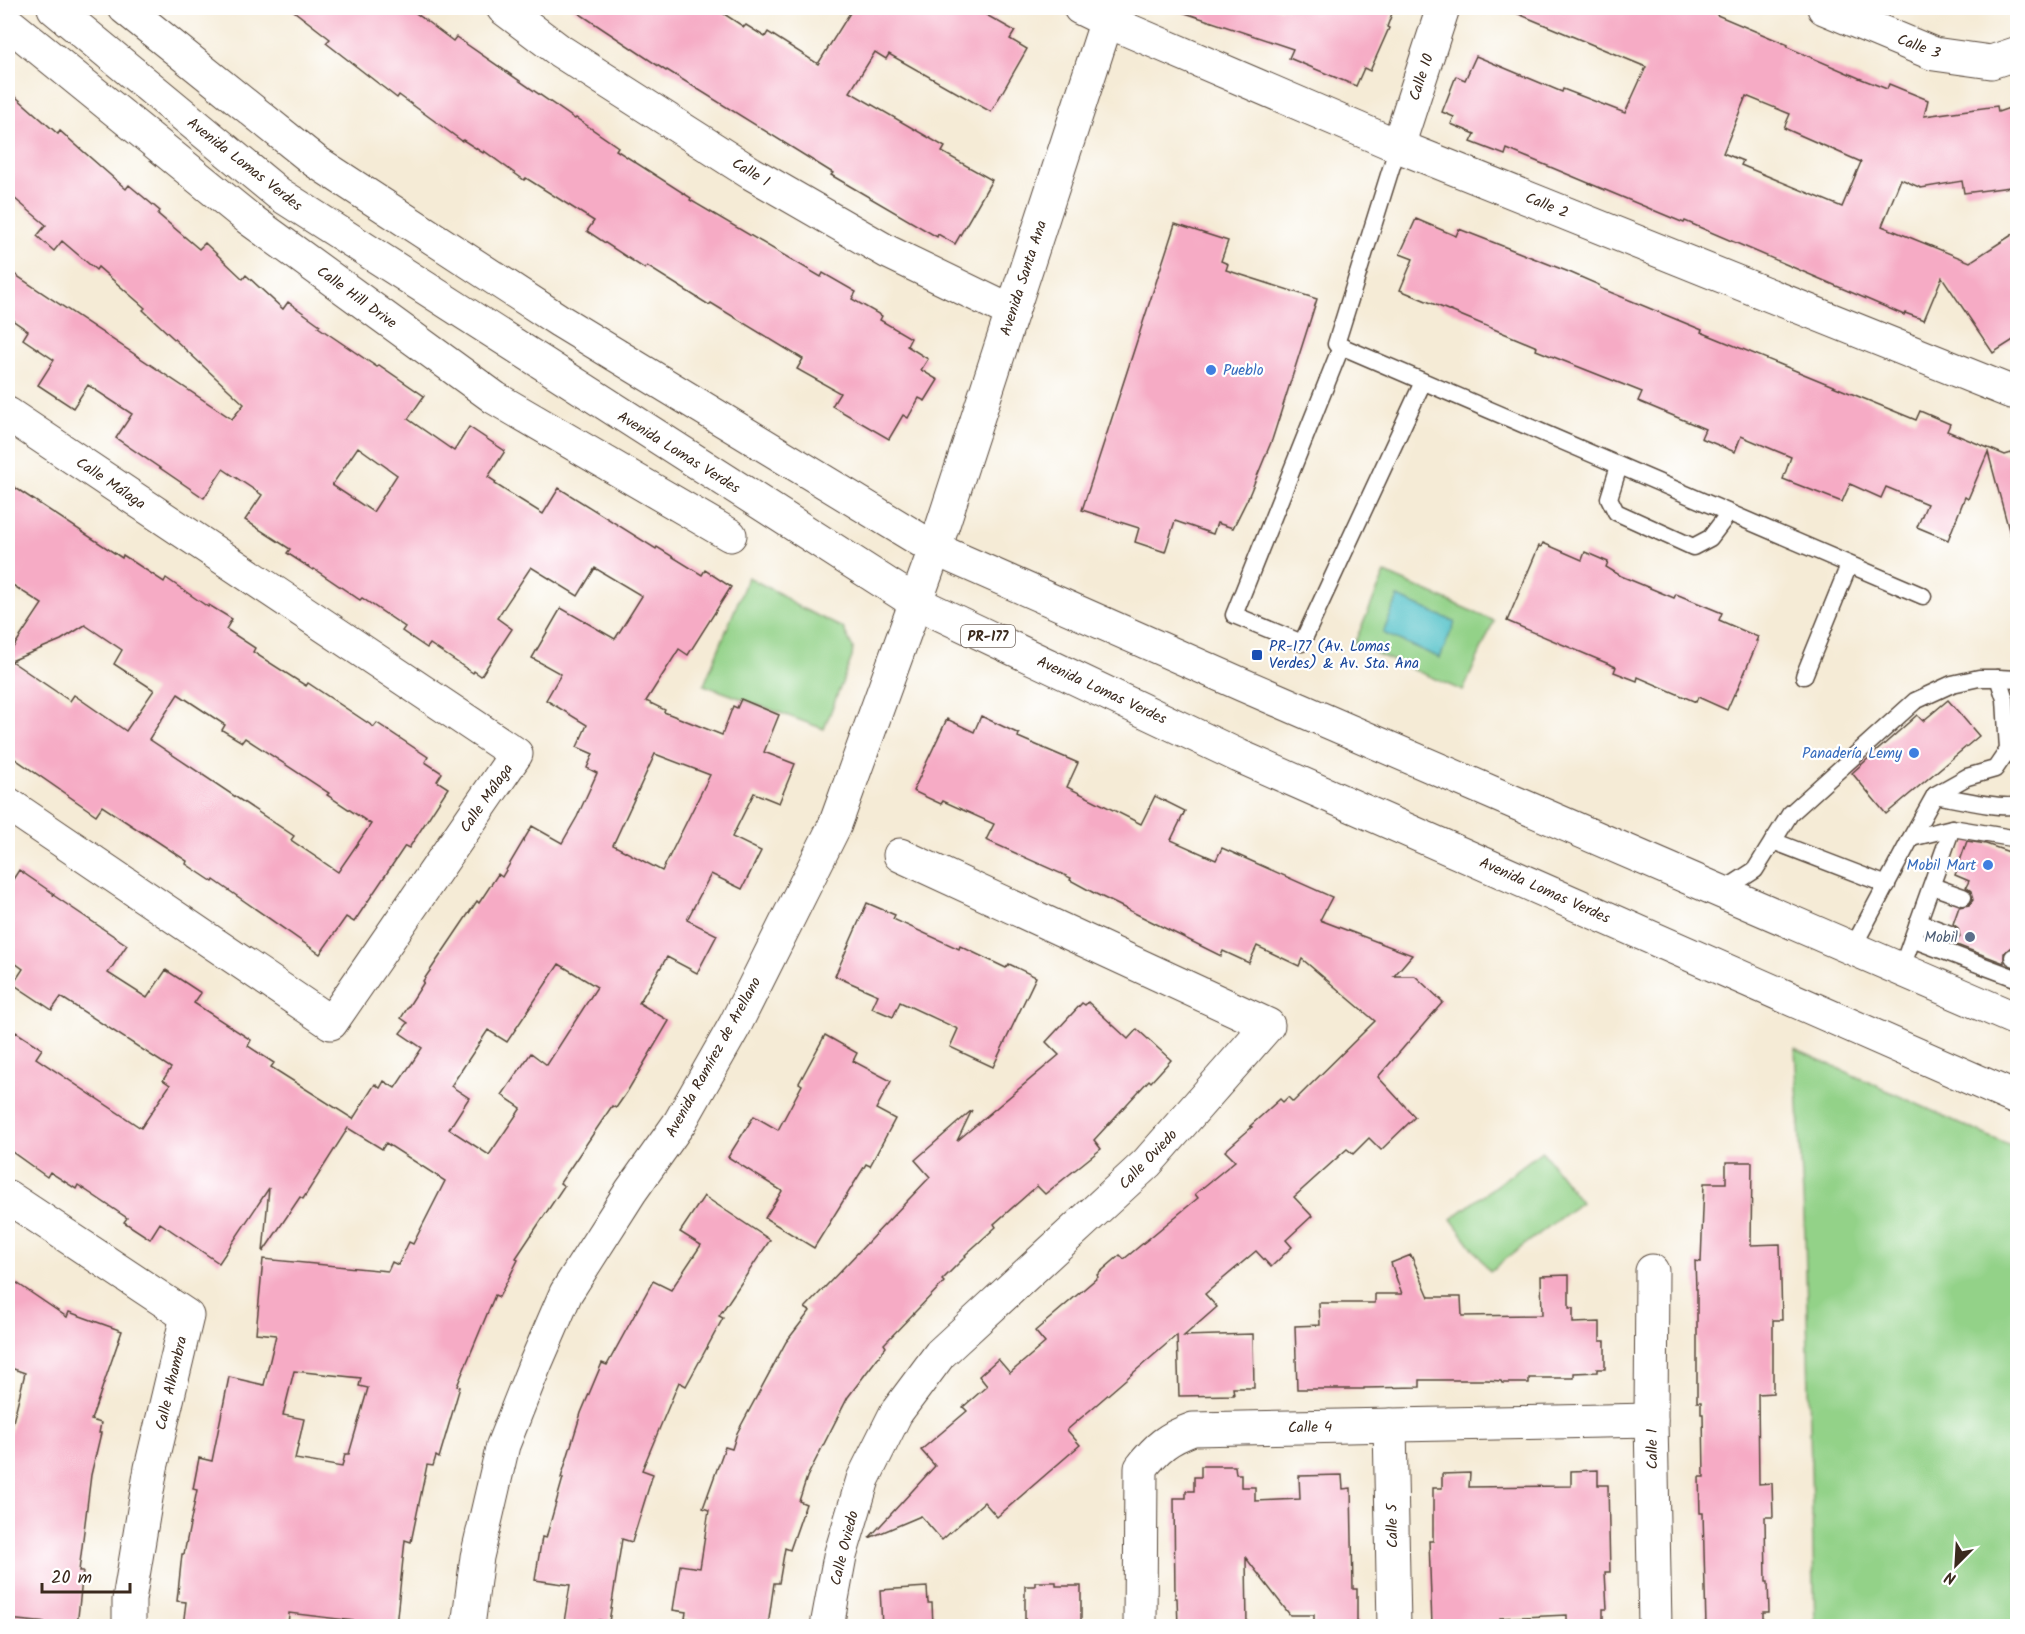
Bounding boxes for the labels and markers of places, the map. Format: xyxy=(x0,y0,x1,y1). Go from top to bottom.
place label: Pueblo xyxy=(1223,359,1264,383)
marker: Pueblo xyxy=(1204,363,1218,377)
place label: PR-177 (Av. Lomas Verdes) & Av. Sta. Ana xyxy=(1269,635,1419,676)
marker: PR-177 (Av. Lomas Verdes) & Av. Sta. Ana xyxy=(1250,648,1264,662)
place label: Panadería Lemy xyxy=(1802,742,1903,766)
marker: Panadería Lemy xyxy=(1907,746,1921,760)
place label: Mobil Mart xyxy=(1907,854,1976,878)
marker: Mobil Mart xyxy=(1981,858,1995,872)
place label: Mobil xyxy=(1924,926,1958,950)
marker: Mobil xyxy=(1963,930,1977,944)

